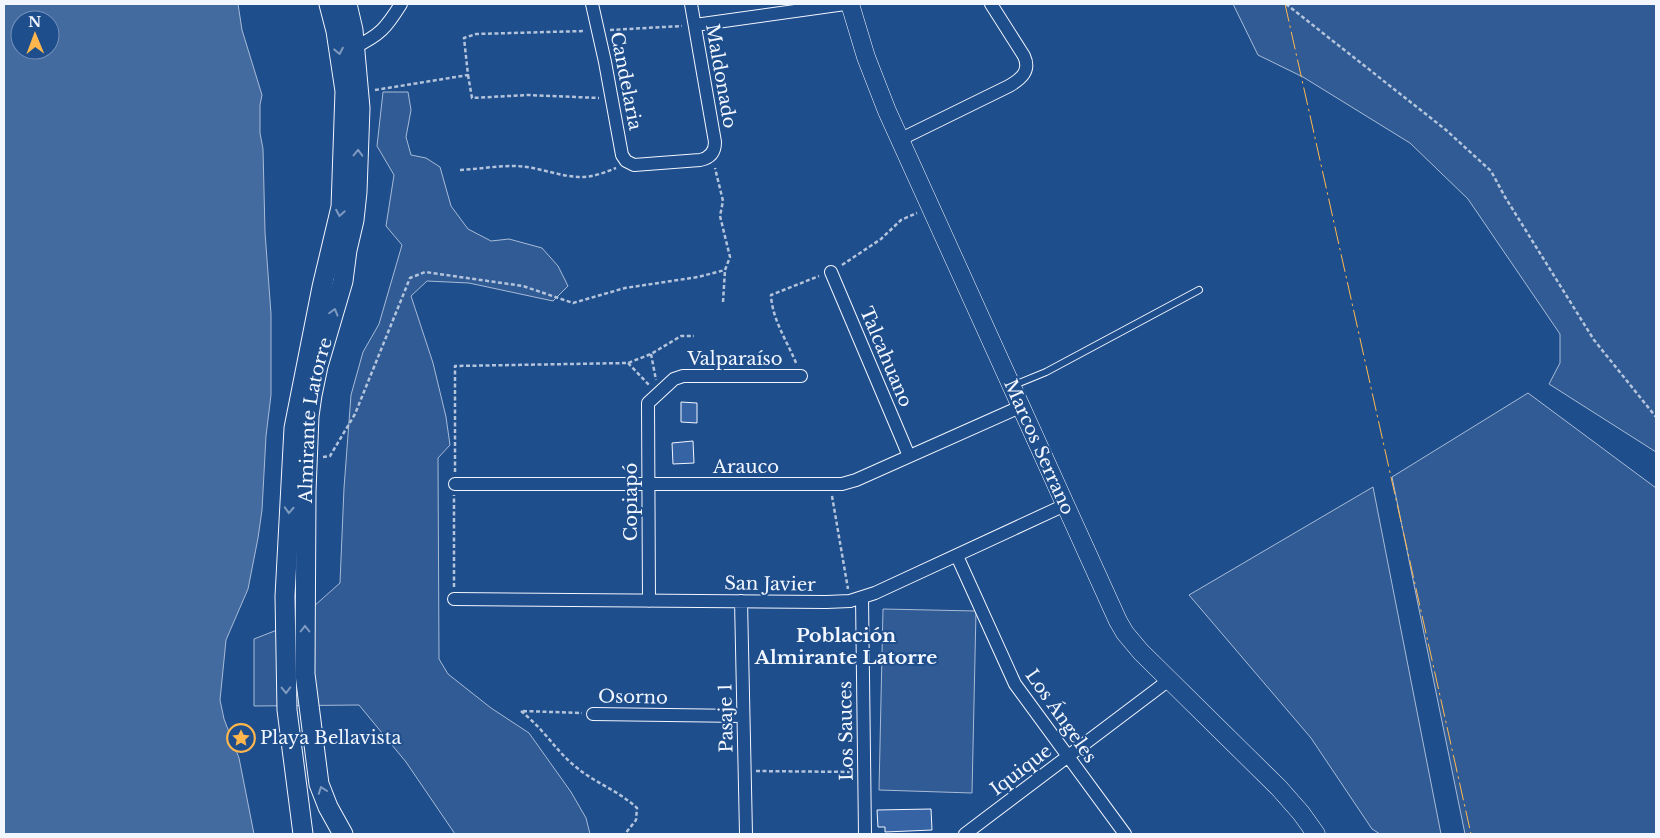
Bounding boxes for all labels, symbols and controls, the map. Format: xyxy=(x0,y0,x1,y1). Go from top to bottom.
north arrow xyxy=(10,10,60,60)
text: N xyxy=(28,13,42,31)
street label: Maldonado xyxy=(701,22,741,130)
street label: Candelaria xyxy=(606,30,646,132)
one-way arrow xyxy=(334,47,344,56)
one-way arrow xyxy=(352,148,363,156)
one-way arrow xyxy=(335,209,345,217)
street label: Talcahuano xyxy=(855,304,917,410)
one-way arrow xyxy=(328,309,338,317)
street label: Almirante Latorre xyxy=(295,335,337,504)
street label: Valparaíso xyxy=(686,348,783,370)
street label: Marcos Serrano xyxy=(999,376,1079,518)
street label: Arauco xyxy=(712,456,779,478)
street label: Copiapó xyxy=(620,463,642,541)
one-way arrow xyxy=(284,507,294,515)
street label: San Javier xyxy=(724,572,816,596)
district label: Población Almirante Latorre xyxy=(754,624,937,669)
one-way arrow xyxy=(300,625,310,633)
street label: Los Ángeles xyxy=(1021,664,1102,767)
street label: Los Sauces xyxy=(834,681,858,781)
street label: Pasaje 1 xyxy=(714,683,738,753)
street label: Osorno xyxy=(598,685,668,709)
one-way arrow xyxy=(281,687,291,695)
place icon: Playa Bellavista xyxy=(226,723,256,753)
place label: Playa Bellavista xyxy=(260,727,402,749)
street label: Iquique xyxy=(986,740,1056,800)
one-way arrow xyxy=(318,787,328,795)

